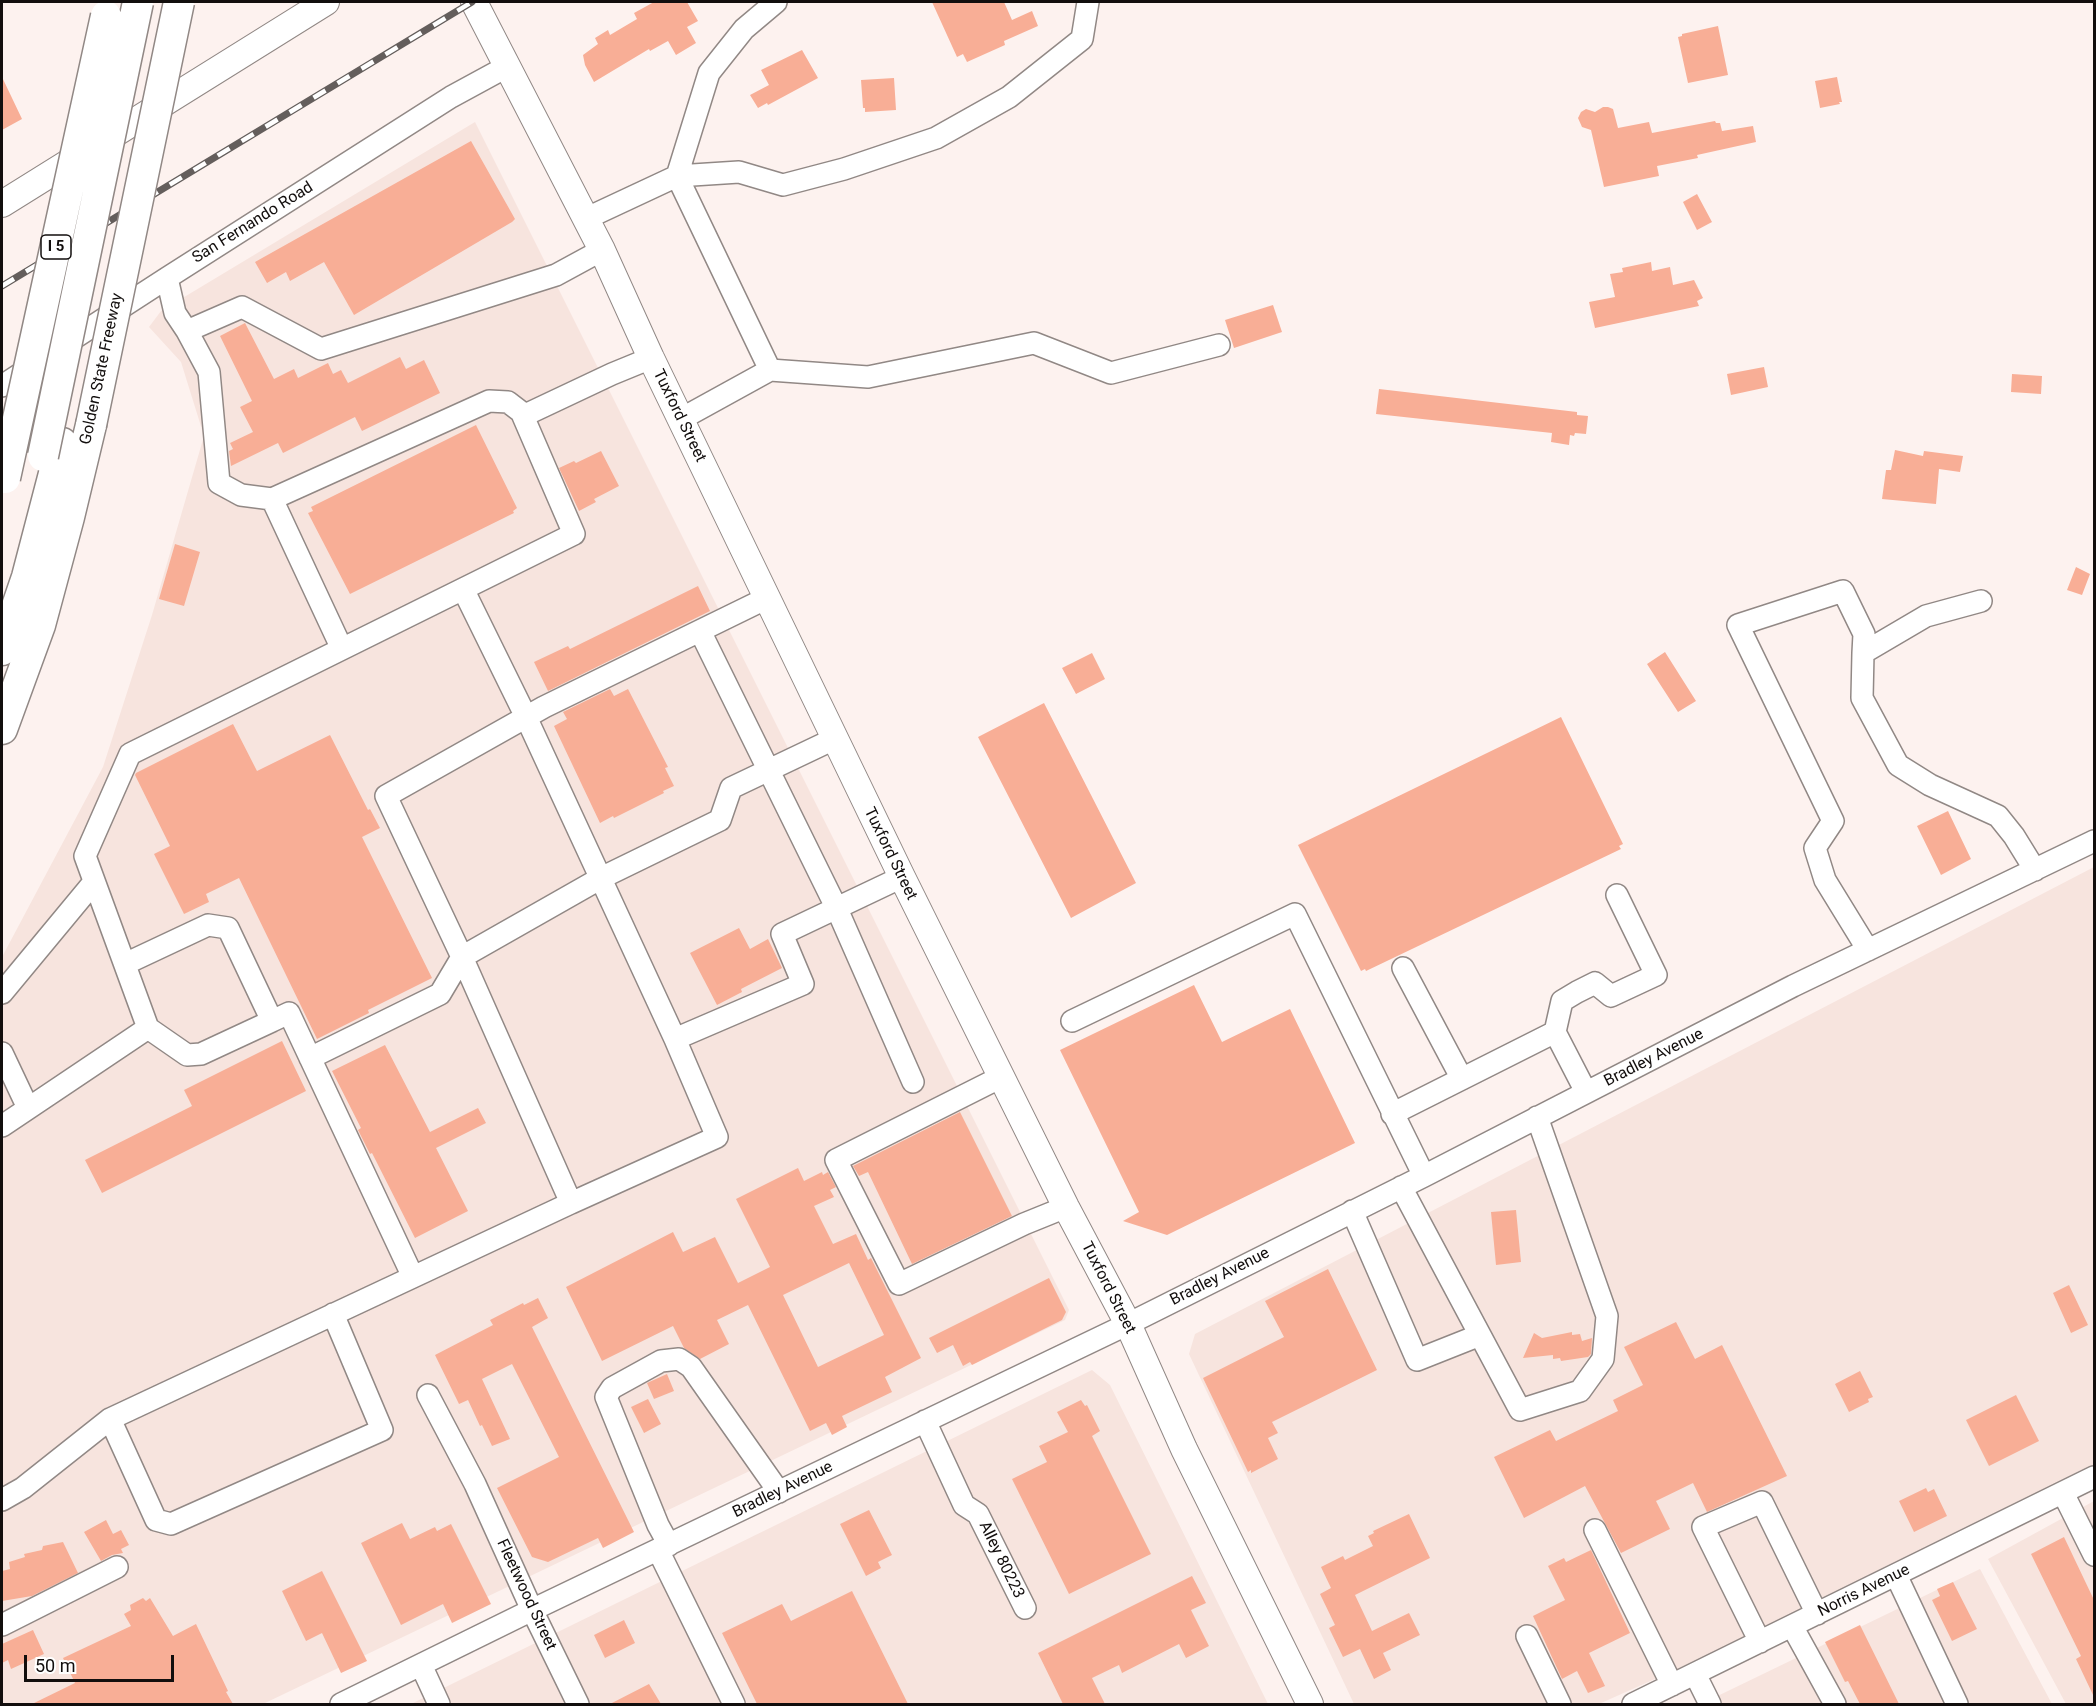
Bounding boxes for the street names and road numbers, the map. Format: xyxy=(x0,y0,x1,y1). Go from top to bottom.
street label: San Fernando Road xyxy=(189,178,317,268)
road number: I 5 xyxy=(41,235,71,259)
street label: Golden State Freeway xyxy=(77,291,127,447)
street label: Tuxford Street xyxy=(648,367,710,465)
street label: Tuxford Street xyxy=(859,805,921,903)
street label: Bradley Avenue xyxy=(1601,1025,1707,1091)
street label: Tuxford Street xyxy=(1077,1239,1139,1337)
street label: Bradley Avenue xyxy=(1167,1244,1273,1310)
street label: Bradley Avenue xyxy=(730,1457,836,1523)
street label: Alley 80223 xyxy=(974,1518,1028,1602)
street label: Fleetwood Street xyxy=(492,1536,560,1654)
street label: Norris Avenue xyxy=(1815,1560,1913,1622)

